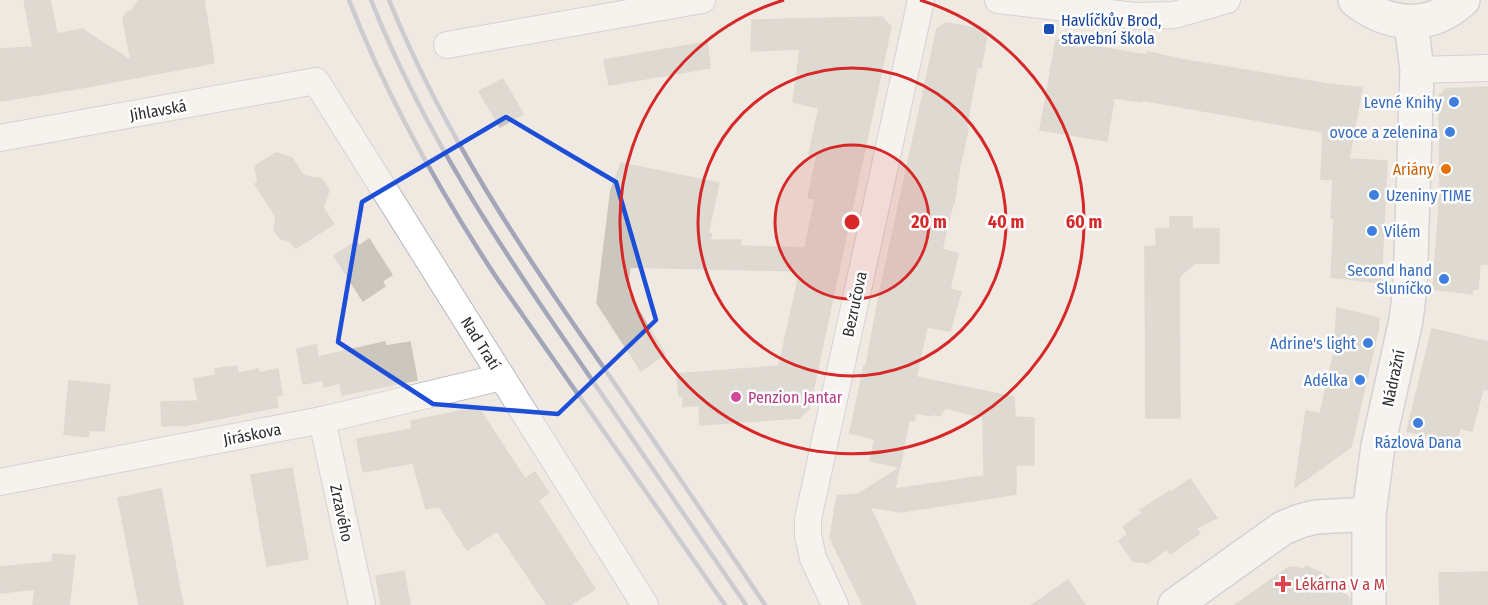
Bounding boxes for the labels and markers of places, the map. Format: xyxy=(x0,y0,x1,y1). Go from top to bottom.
place label: Havlíčkův Brod, stavební škola xyxy=(1061,11,1161,48)
marker: Havlíčkův Brod, stavební škola xyxy=(1042,22,1056,36)
place label: Levné Knihy xyxy=(1364,93,1443,112)
marker: Levné Knihy xyxy=(1447,95,1461,109)
place label: ovoce a zelenina xyxy=(1329,123,1438,142)
marker: ovoce a zelenina xyxy=(1443,125,1457,139)
place label: Ariány xyxy=(1393,160,1435,179)
marker: Ariány xyxy=(1439,162,1453,176)
place label: Uzeniny TIME xyxy=(1386,186,1472,205)
marker: Uzeniny TIME xyxy=(1367,188,1381,202)
centre of rings xyxy=(842,212,862,232)
place label: Vilém xyxy=(1384,222,1421,241)
marker: Vilém xyxy=(1365,224,1379,238)
place label: Second hand Sluníčko xyxy=(1347,261,1432,298)
marker: Second hand Sluníčko xyxy=(1437,272,1451,286)
place label: Adrine's light xyxy=(1270,334,1357,353)
marker: Adrine's light xyxy=(1361,336,1375,350)
place label: Adélka xyxy=(1304,371,1348,390)
marker: Adélka xyxy=(1353,373,1367,387)
place label: Penzion Jantar xyxy=(748,388,843,407)
marker: Penzion Jantar xyxy=(729,390,743,404)
marker: Rázlová Dana xyxy=(1411,416,1425,430)
place label: Rázlová Dana xyxy=(1375,433,1462,452)
place label: Lékárna V a M xyxy=(1295,575,1385,594)
marker: Lékárna V a M xyxy=(1276,577,1290,591)

